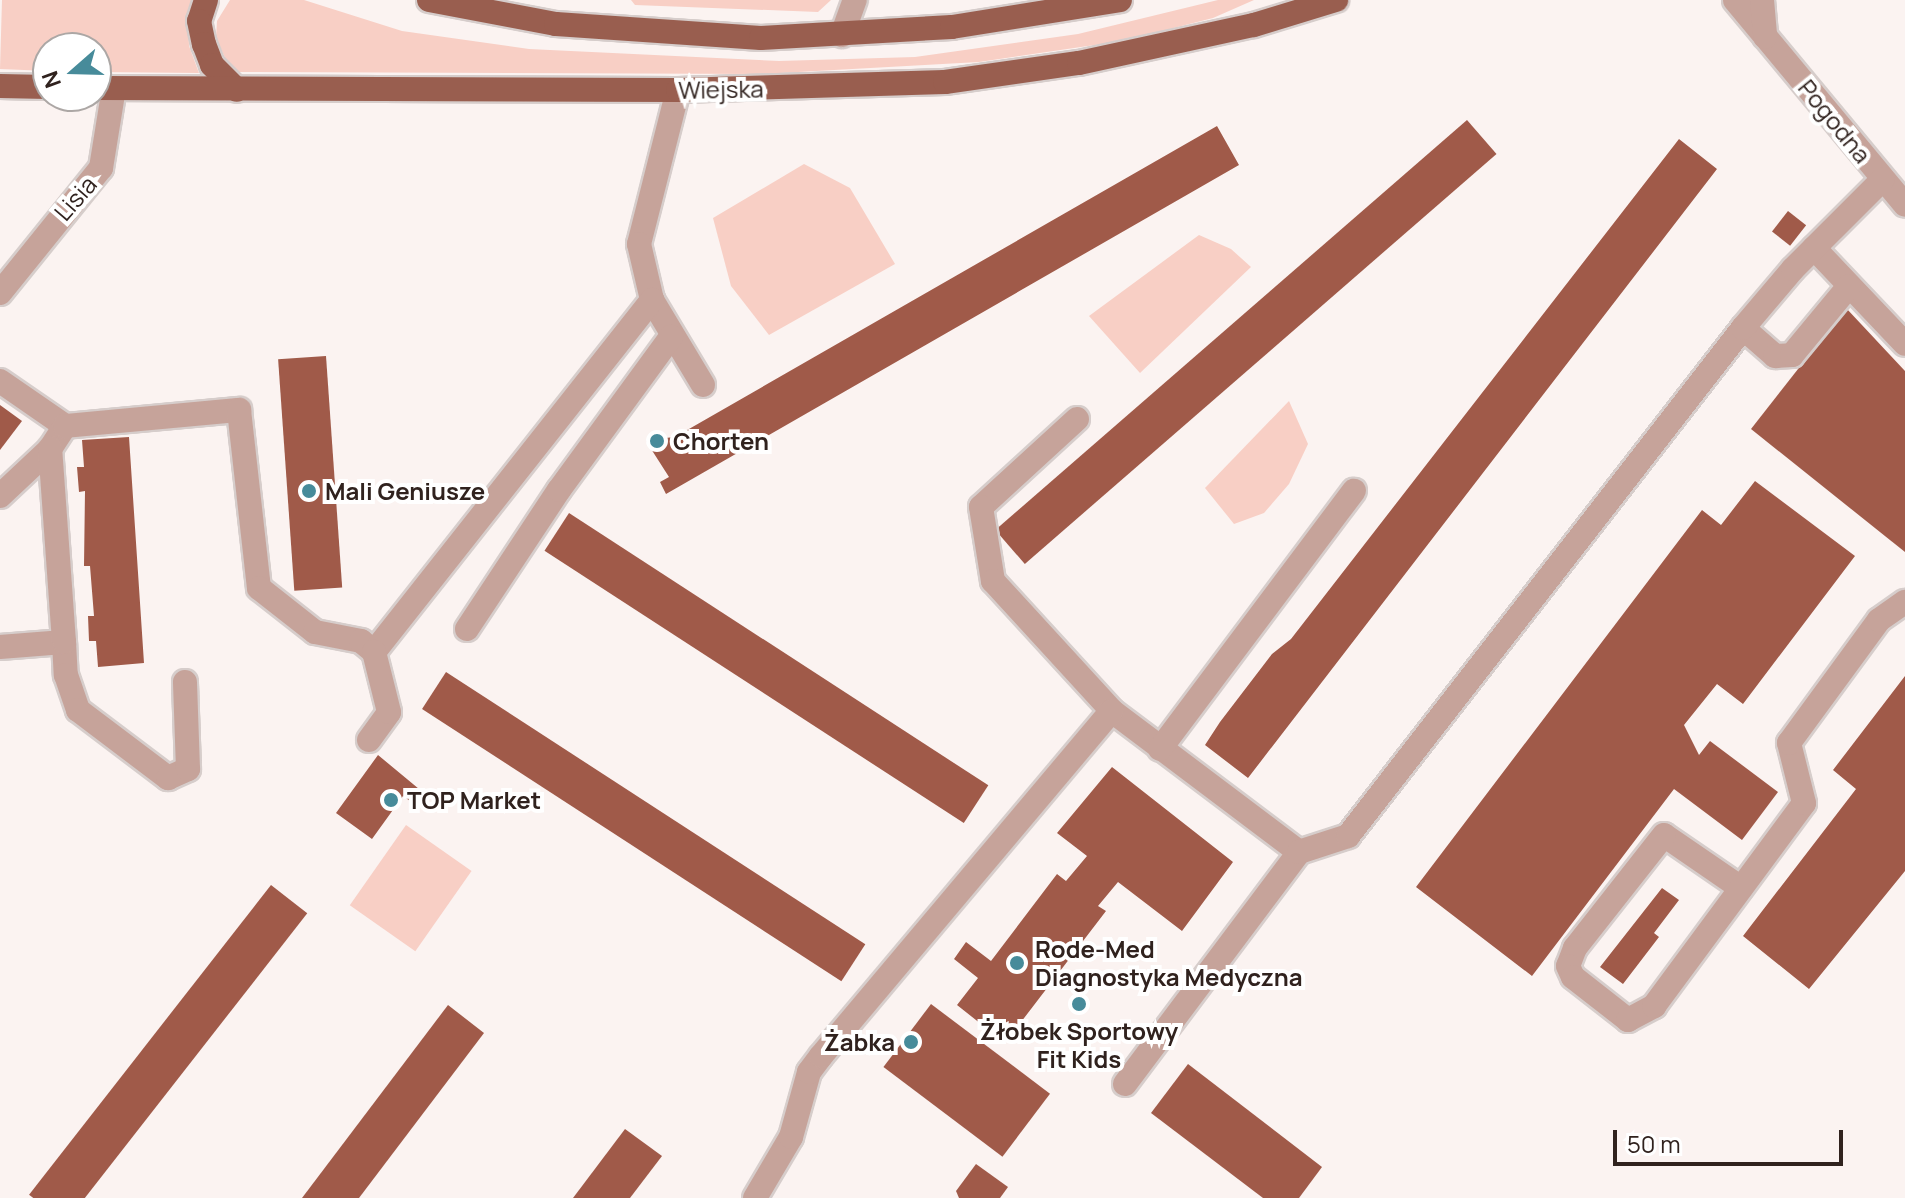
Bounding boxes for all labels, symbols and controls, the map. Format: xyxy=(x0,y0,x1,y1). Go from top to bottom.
north arrow xyxy=(32,32,112,112)
text: N xyxy=(35,67,68,92)
street label: Wiejska xyxy=(678,74,764,104)
street label: Pogodna xyxy=(1793,74,1877,168)
street label: Lisia xyxy=(48,170,102,226)
place label: Chorten xyxy=(673,427,769,455)
marker: Chorten xyxy=(648,432,666,450)
place label: Mali Geniusze xyxy=(325,477,485,505)
marker: Mali Geniusze xyxy=(300,482,318,500)
place label: TOP Market xyxy=(407,786,541,814)
marker: TOP Market xyxy=(382,791,400,809)
place label: Rode-Med Diagnostyka Medyczna xyxy=(1035,935,1303,991)
marker: Rode-Med Diagnostyka Medyczna xyxy=(1006,952,1028,974)
marker: Żłobek Sportowy Fit Kids xyxy=(1070,995,1088,1013)
place label: Żłobek Sportowy Fit Kids xyxy=(980,1017,1178,1073)
place label: Żabka xyxy=(824,1028,895,1056)
marker: Żabka xyxy=(902,1033,920,1051)
scale bar xyxy=(1617,1114,1847,1164)
text: 50 m xyxy=(1627,1127,1681,1160)

